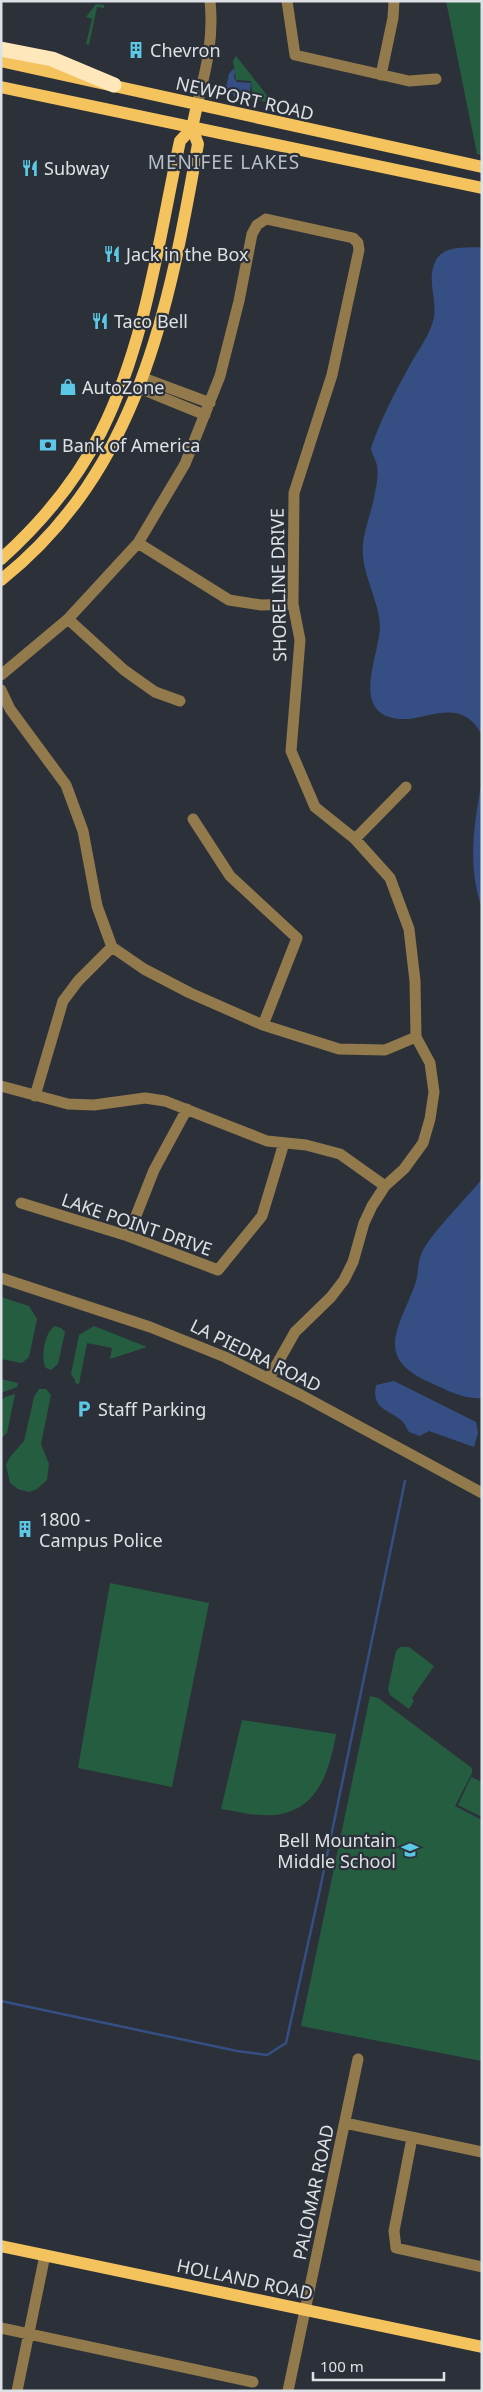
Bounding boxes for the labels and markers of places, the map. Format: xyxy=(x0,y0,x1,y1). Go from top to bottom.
place label: Chevron xyxy=(150,38,221,62)
building icon: Chevron xyxy=(126,40,146,60)
place label: Subway xyxy=(44,156,110,180)
restaurant icon: Subway xyxy=(20,158,40,178)
place label: Jack in the Box xyxy=(124,242,249,266)
restaurant icon: Jack in the Box xyxy=(102,244,122,264)
place label: Taco Bell xyxy=(114,309,188,333)
restaurant icon: Taco Bell xyxy=(90,311,110,331)
place label: AutoZone xyxy=(82,375,164,399)
shop icon: AutoZone xyxy=(58,377,78,397)
place label: Bank of America xyxy=(62,433,200,457)
bank icon: Bank of America xyxy=(38,435,58,455)
place label: Staff Parking xyxy=(98,1397,206,1421)
parking icon: Staff Parking xyxy=(74,1399,94,1419)
place label: 1800 - Campus Police xyxy=(39,1507,163,1552)
building icon: 1800 - Campus Police xyxy=(15,1519,35,1539)
place label: Bell Mountain Middle School xyxy=(277,1828,396,1873)
school or university icon: Bell Mountain Middle School xyxy=(400,1840,420,1860)

